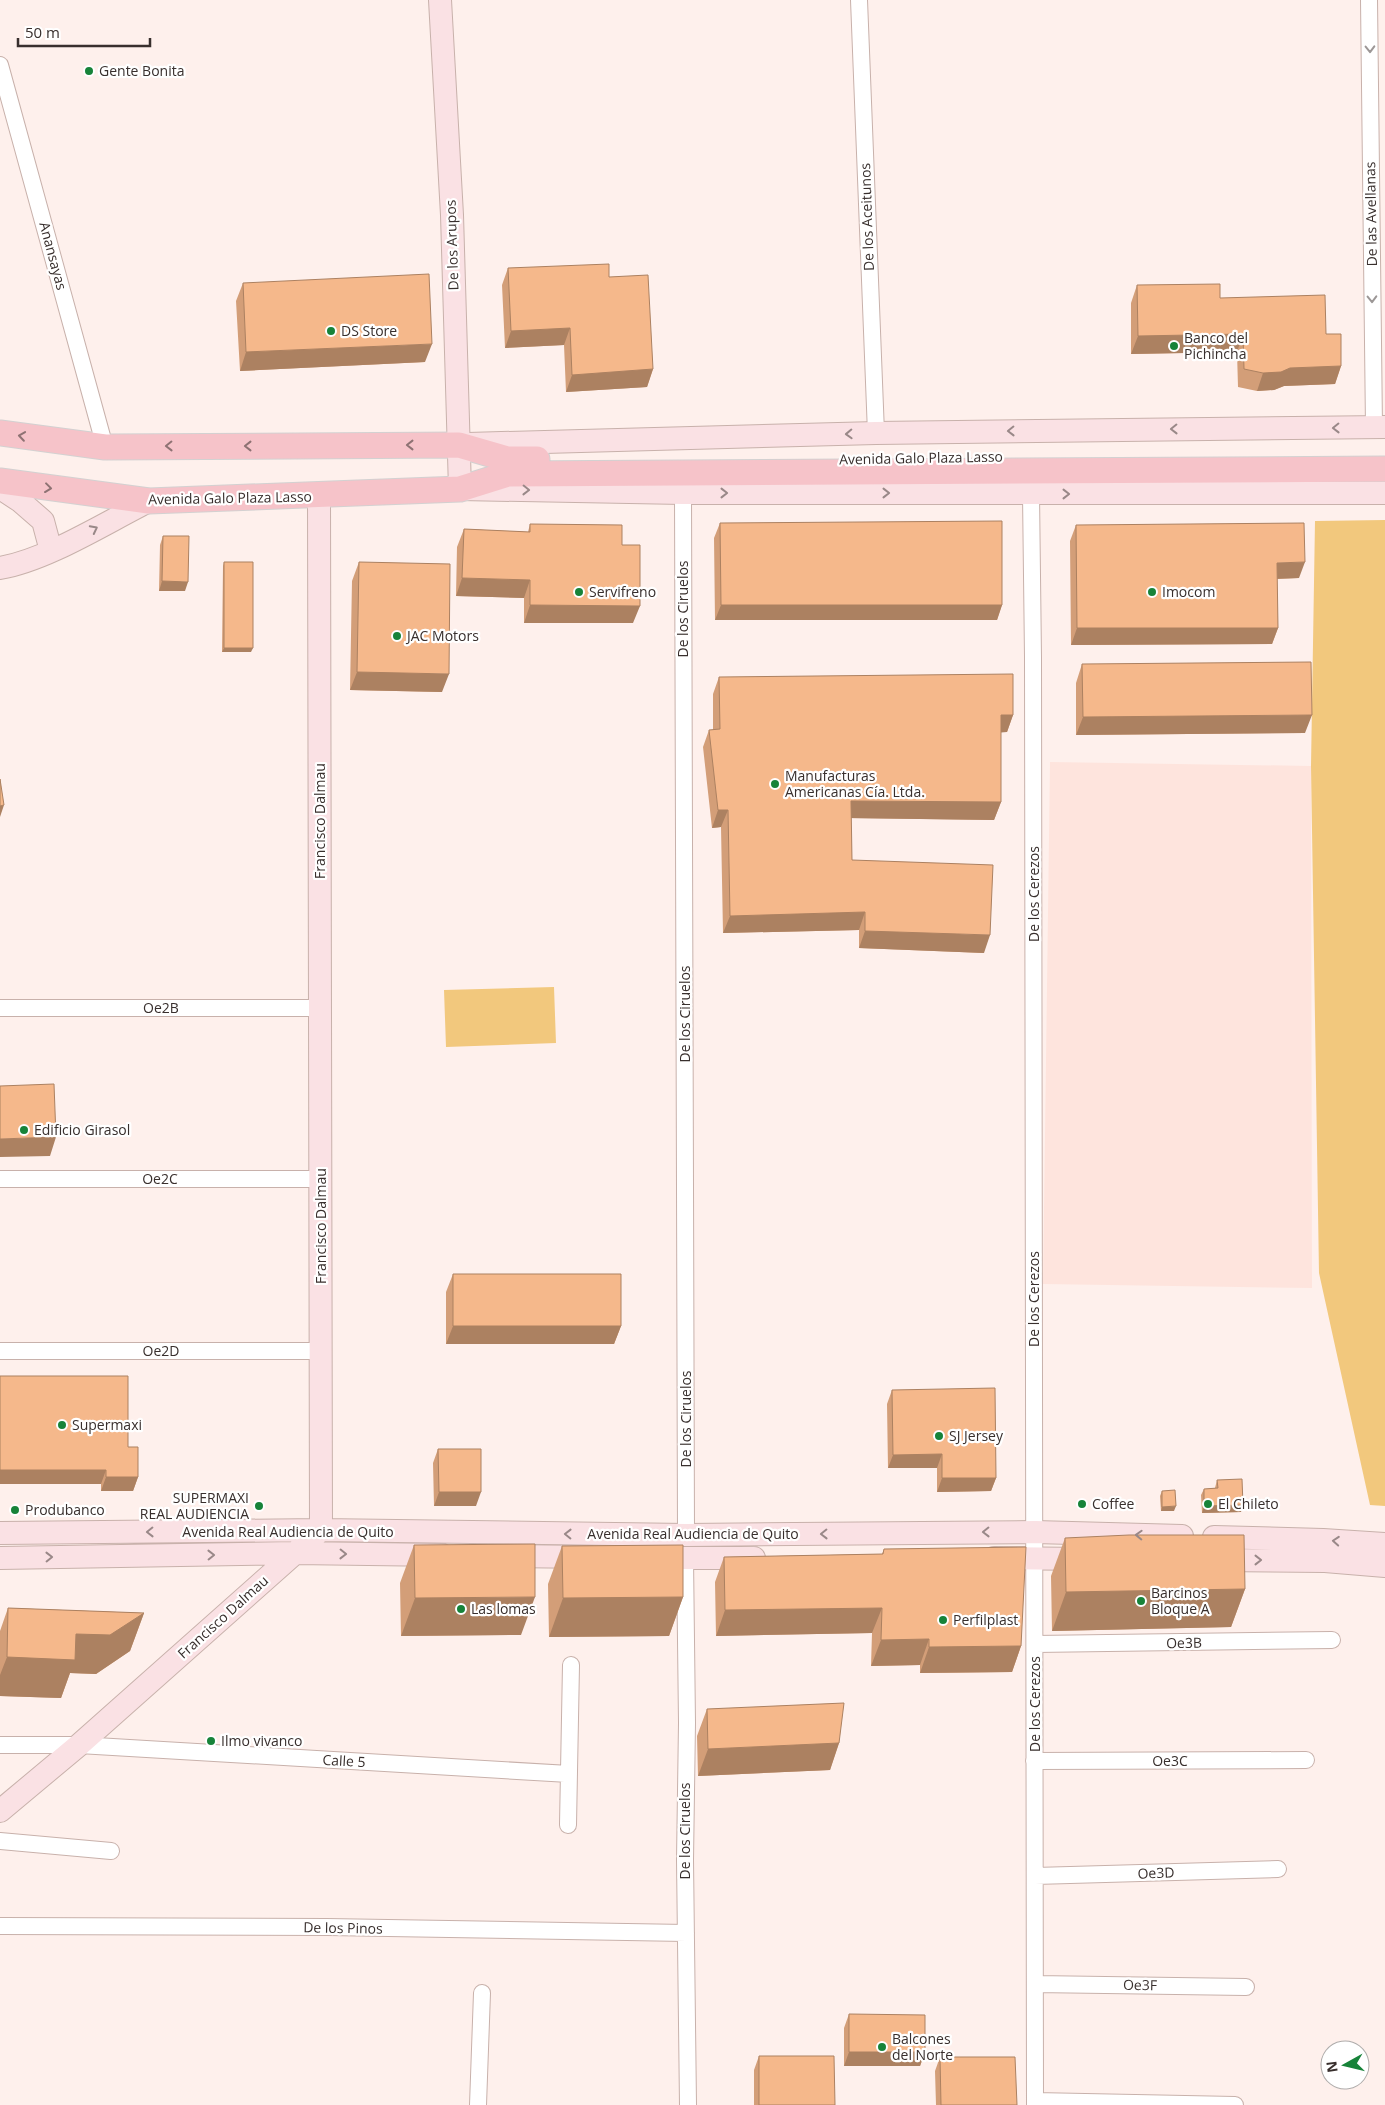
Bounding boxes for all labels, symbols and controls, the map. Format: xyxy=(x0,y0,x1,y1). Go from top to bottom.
scale bar xyxy=(18,15,150,47)
text: 50 m xyxy=(25,22,60,42)
one-way arrow xyxy=(1365,45,1375,53)
place label: Gente Bonita xyxy=(99,61,184,80)
marker: Gente Bonita xyxy=(83,65,95,77)
street label: De las Avellanas xyxy=(1360,161,1381,267)
street label: De los Aceitunos xyxy=(855,162,878,271)
street label: De los Arupos xyxy=(440,199,463,291)
street label: Anansayas xyxy=(35,220,72,292)
one-way arrow xyxy=(1367,295,1377,303)
place label: DS Store xyxy=(341,321,397,340)
marker: DS Store xyxy=(325,325,337,337)
place label: Banco del Pichincha xyxy=(1184,328,1248,363)
marker: Banco del Pichincha xyxy=(1168,340,1180,352)
one-way arrow xyxy=(1332,423,1340,433)
one-way arrow xyxy=(1170,424,1178,435)
one-way arrow xyxy=(1007,426,1015,437)
one-way arrow xyxy=(845,429,852,439)
one-way arrow xyxy=(17,431,26,441)
one-way arrow xyxy=(406,440,414,450)
one-way arrow xyxy=(164,441,172,452)
one-way arrow xyxy=(244,441,252,451)
street label: Avenida Galo Plaza Lasso xyxy=(839,447,1003,468)
one-way arrow xyxy=(45,482,53,493)
one-way arrow xyxy=(523,485,531,496)
street label: Avenida Galo Plaza Lasso xyxy=(148,487,312,508)
one-way arrow xyxy=(720,488,728,498)
one-way arrow xyxy=(883,488,891,498)
one-way arrow xyxy=(1063,489,1071,499)
one-way arrow xyxy=(89,525,98,535)
street label: De los Ciruelos xyxy=(673,560,692,658)
place label: Servifreno xyxy=(589,582,656,601)
place label: Imocom xyxy=(1162,582,1215,601)
marker: Servifreno xyxy=(573,586,585,598)
marker: Imocom xyxy=(1146,586,1158,598)
place label: JAC Motors xyxy=(405,626,479,645)
marker: JAC Motors xyxy=(391,630,403,642)
street label: Francisco Dalmau xyxy=(310,763,329,879)
place label: Manufacturas Americanas Cía. Ltda. xyxy=(785,766,925,801)
marker: Manufacturas Americanas Cía. Ltda. xyxy=(769,778,781,790)
street label: De los Cerezos xyxy=(1024,846,1043,942)
street label: De los Ciruelos xyxy=(675,965,694,1063)
street label: Oe2B xyxy=(143,998,179,1017)
place label: Edificio Girasol xyxy=(34,1120,130,1139)
marker: Edificio Girasol xyxy=(18,1124,30,1136)
street label: Francisco Dalmau xyxy=(311,1168,330,1284)
street label: Oe2C xyxy=(142,1169,178,1188)
street label: De los Cerezos xyxy=(1024,1251,1043,1347)
street label: Oe2D xyxy=(143,1341,179,1360)
street label: De los Ciruelos xyxy=(676,1370,695,1468)
place label: Supermaxi xyxy=(72,1415,142,1434)
marker: Supermaxi xyxy=(56,1419,68,1431)
place label: SJ Jersey xyxy=(949,1426,1004,1445)
marker: SJ Jersey xyxy=(933,1430,945,1442)
place label: SUPERMAXI REAL AUDIENCIA xyxy=(140,1488,249,1523)
place label: Coffee xyxy=(1092,1494,1135,1513)
place label: El Chileto xyxy=(1218,1494,1279,1513)
marker: Coffee xyxy=(1076,1498,1088,1510)
marker: El Chileto xyxy=(1202,1498,1214,1510)
place label: Produbanco xyxy=(25,1500,105,1519)
marker: SUPERMAXI REAL AUDIENCIA xyxy=(253,1500,265,1512)
marker: Produbanco xyxy=(9,1504,21,1516)
street label: Avenida Real Audiencia de Quito xyxy=(182,1522,394,1541)
street label: Avenida Real Audiencia de Quito xyxy=(587,1524,799,1543)
one-way arrow xyxy=(146,1527,154,1537)
one-way arrow xyxy=(982,1527,990,1537)
one-way arrow xyxy=(563,1528,571,1539)
one-way arrow xyxy=(819,1529,827,1539)
one-way arrow xyxy=(1135,1529,1143,1540)
one-way arrow xyxy=(1332,1535,1340,1546)
one-way arrow xyxy=(340,1549,348,1559)
one-way arrow xyxy=(208,1550,215,1560)
one-way arrow xyxy=(45,1552,53,1563)
one-way arrow xyxy=(1254,1555,1262,1565)
street label: Francisco Dalmau xyxy=(173,1571,272,1662)
place label: Barcinos Bloque A xyxy=(1151,1583,1210,1618)
marker: Barcinos Bloque A xyxy=(1135,1595,1147,1607)
place label: Las lomas xyxy=(471,1599,536,1618)
marker: Las lomas xyxy=(455,1603,467,1615)
place label: Perfilplast xyxy=(953,1610,1018,1629)
marker: Perfilplast xyxy=(937,1614,949,1626)
street label: Oe3B xyxy=(1166,1633,1202,1652)
street label: De los Cerezos xyxy=(1025,1656,1044,1752)
place label: Ilmo vivanco xyxy=(221,1731,302,1750)
marker: Ilmo vivanco xyxy=(205,1735,217,1747)
street label: Calle 5 xyxy=(322,1750,366,1771)
street label: Oe3C xyxy=(1152,1751,1188,1770)
street label: De los Ciruelos xyxy=(675,1782,694,1880)
street label: Oe3D xyxy=(1137,1862,1175,1883)
street label: De los Pinos xyxy=(303,1917,383,1938)
street label: Oe3F xyxy=(1123,1975,1157,1994)
place label: Balcones del Norte xyxy=(892,2029,953,2064)
north arrow xyxy=(1320,2040,1370,2090)
marker: Balcones del Norte xyxy=(876,2041,888,2053)
text: N xyxy=(1321,2060,1342,2074)

